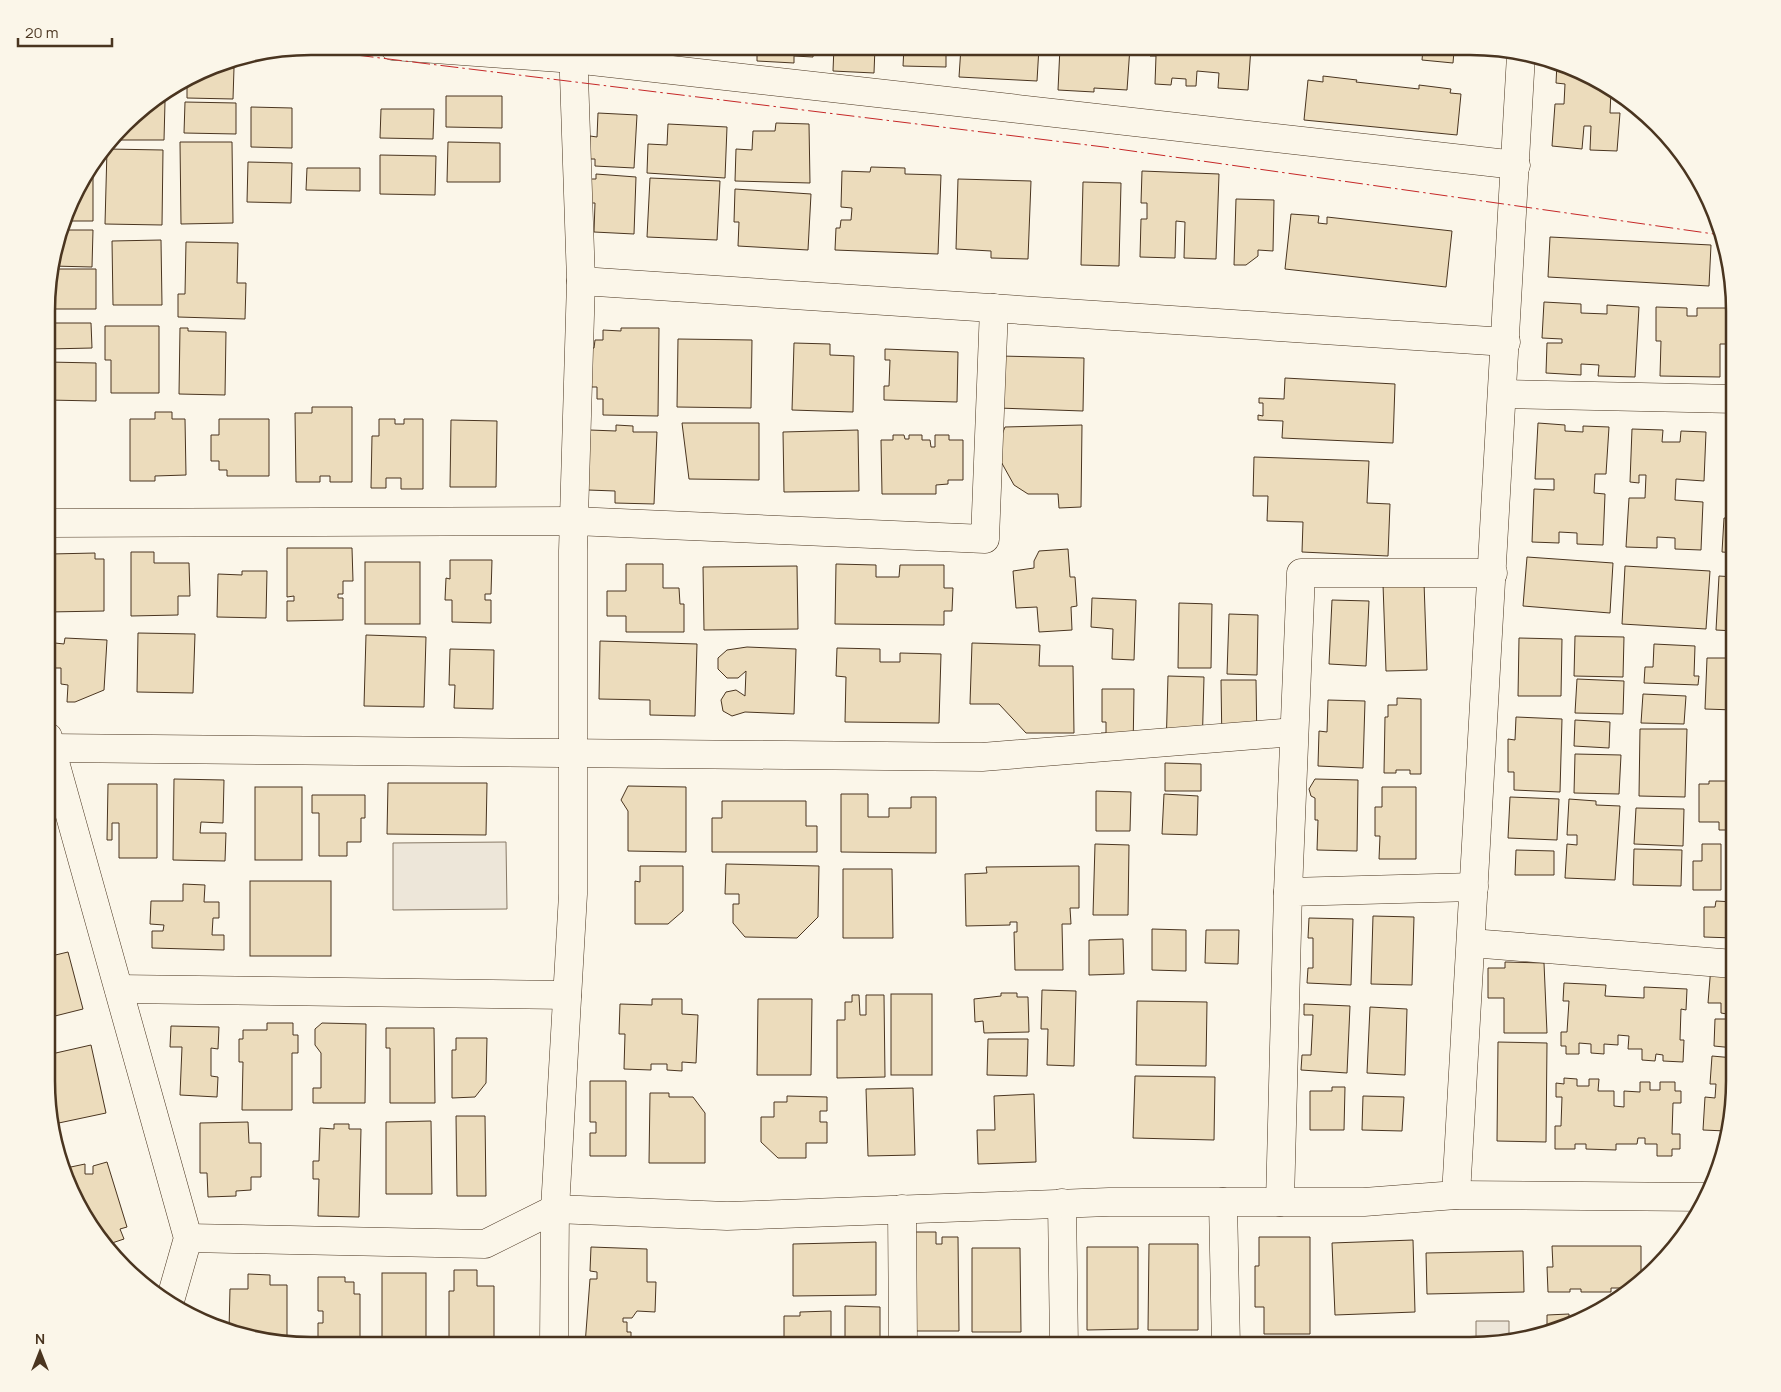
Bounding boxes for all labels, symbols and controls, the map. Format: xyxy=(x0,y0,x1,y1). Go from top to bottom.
scale bar xyxy=(18,15,111,47)
text: 20 m xyxy=(25,22,58,43)
north arrow xyxy=(15,1327,65,1377)
text: N xyxy=(35,1329,45,1348)

